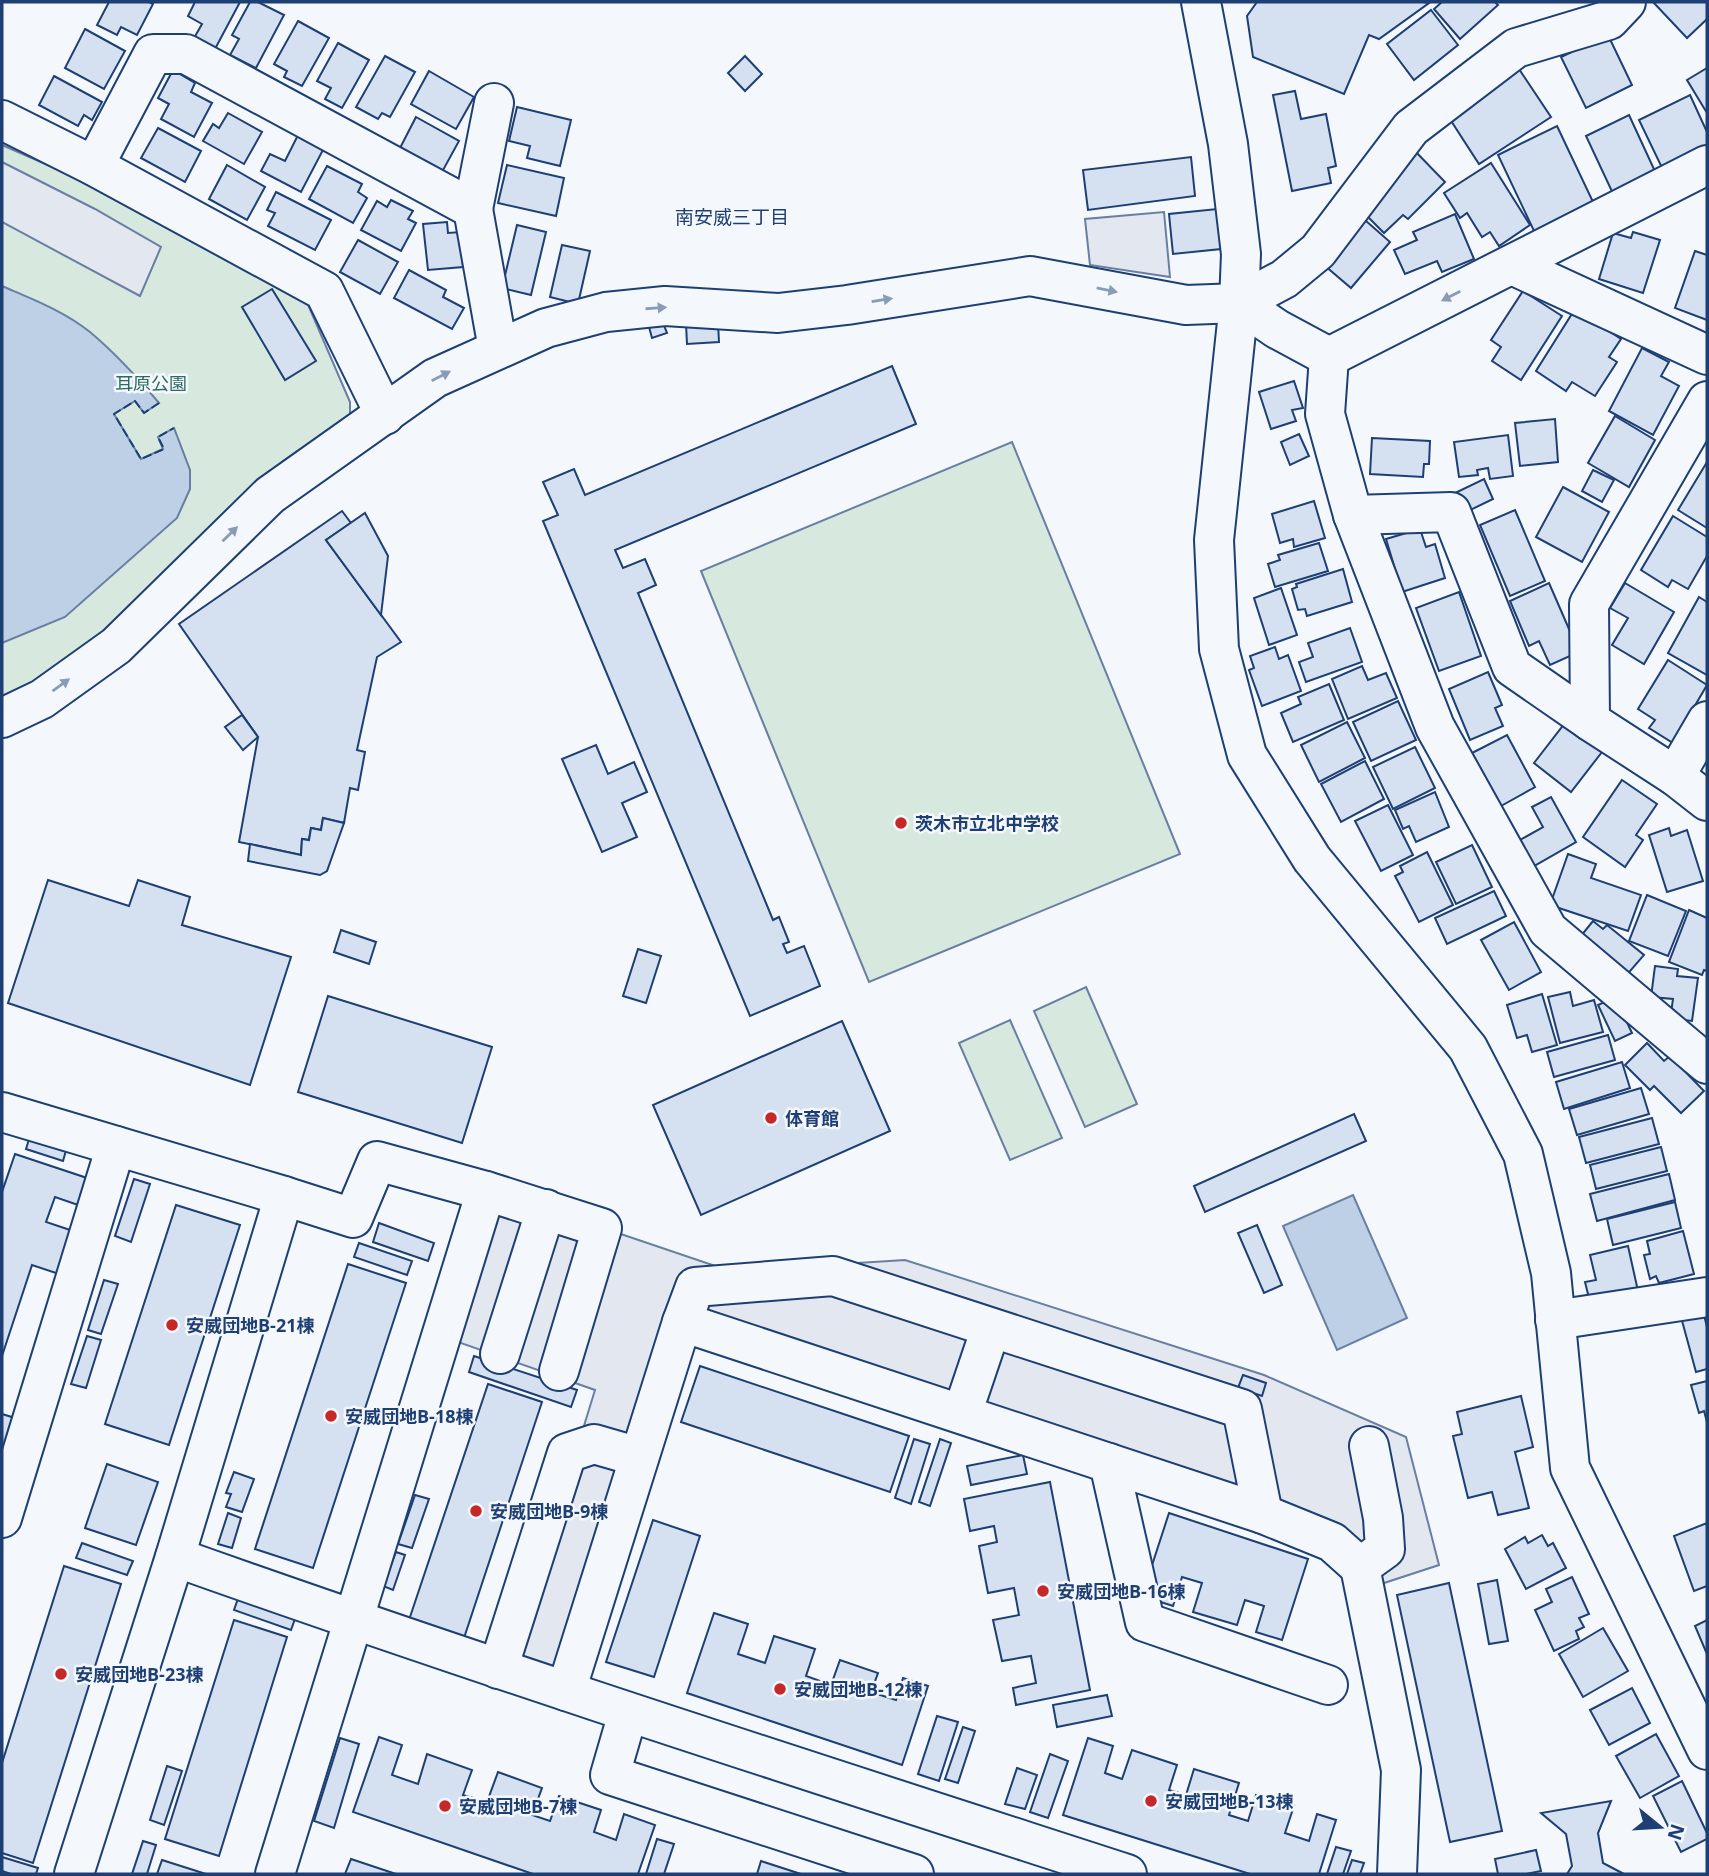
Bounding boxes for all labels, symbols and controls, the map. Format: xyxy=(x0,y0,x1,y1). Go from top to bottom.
district label: 南安威三丁目 xyxy=(675,204,789,230)
one-way arrow xyxy=(1096,285,1118,296)
one-way arrow xyxy=(1441,290,1461,301)
one-way arrow xyxy=(871,294,893,305)
one-way arrow xyxy=(645,302,667,313)
one-way arrow xyxy=(431,370,451,381)
park label: 耳原公園 xyxy=(115,371,187,395)
one-way arrow xyxy=(222,525,239,542)
one-way arrow xyxy=(52,679,70,693)
place label: 茨木市立北中学校 xyxy=(915,811,1059,835)
marker: 茨木市立北中学校 xyxy=(893,815,909,831)
place label: 体育館 xyxy=(785,1106,839,1130)
marker: 体育館 xyxy=(763,1110,779,1126)
place label: 安威団地B-21棟 xyxy=(186,1313,314,1337)
marker: 安威団地B-21棟 xyxy=(164,1317,180,1333)
place label: 安威団地B-18棟 xyxy=(345,1404,473,1428)
marker: 安威団地B-18棟 xyxy=(323,1408,339,1424)
place label: 安威団地B-9棟 xyxy=(490,1499,608,1523)
marker: 安威団地B-9棟 xyxy=(468,1503,484,1519)
place label: 安威団地B-16棟 xyxy=(1057,1579,1185,1603)
marker: 安威団地B-16棟 xyxy=(1035,1583,1051,1599)
place label: 安威団地B-23棟 xyxy=(75,1662,203,1686)
marker: 安威団地B-23棟 xyxy=(53,1666,69,1682)
place label: 安威団地B-12棟 xyxy=(794,1677,922,1701)
marker: 安威団地B-12棟 xyxy=(772,1681,788,1697)
place label: 安威団地B-13棟 xyxy=(1165,1789,1293,1813)
north arrow xyxy=(1625,1792,1695,1862)
marker: 安威団地B-13棟 xyxy=(1143,1793,1159,1809)
place label: 安威団地B-7棟 xyxy=(459,1794,577,1818)
marker: 安威団地B-7棟 xyxy=(437,1798,453,1814)
text: N xyxy=(1661,1821,1691,1844)

